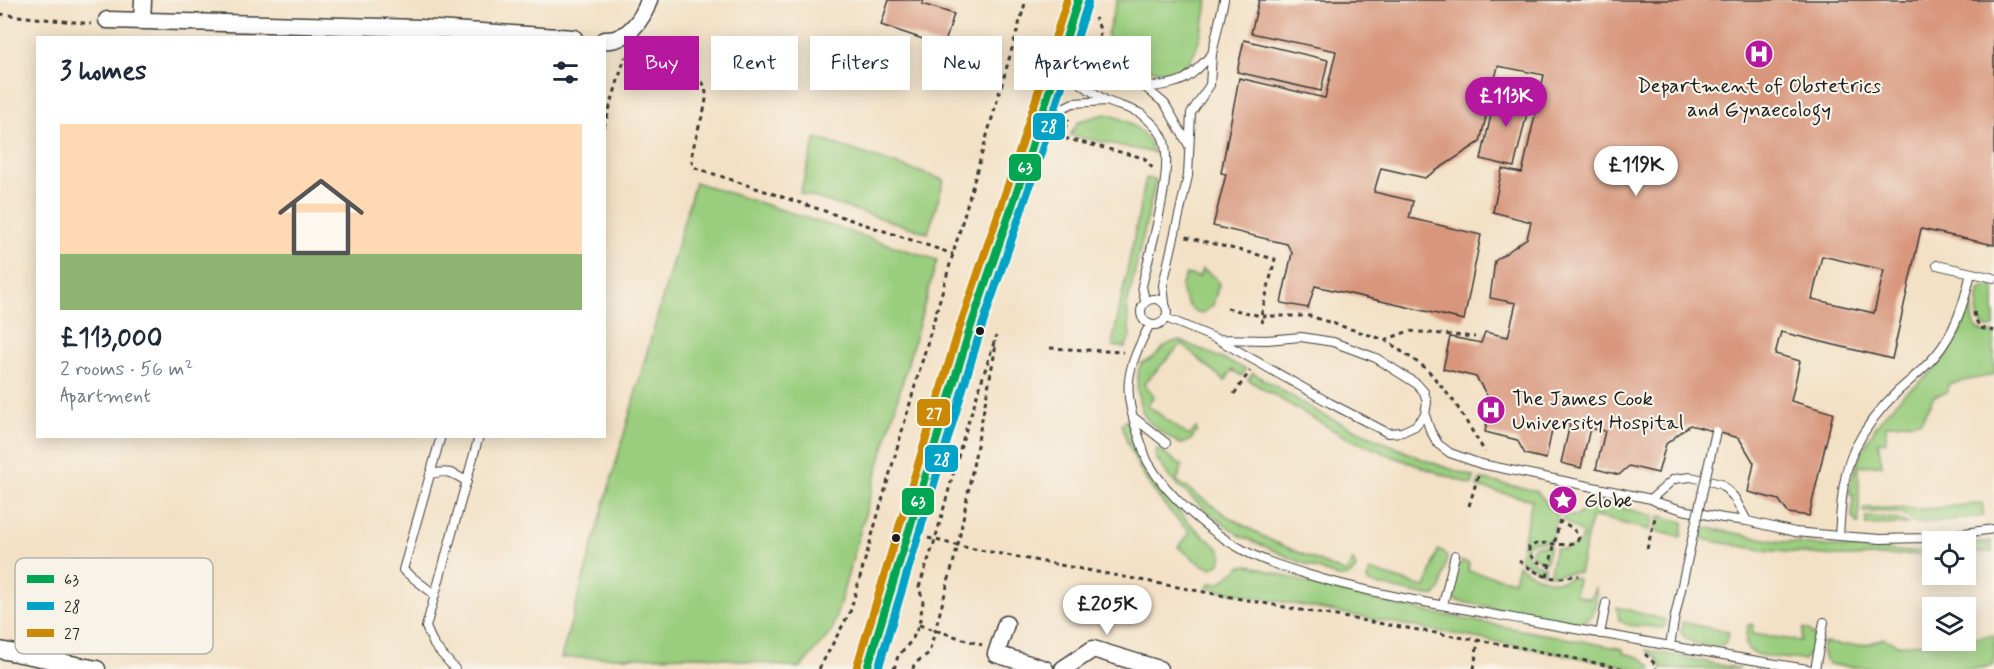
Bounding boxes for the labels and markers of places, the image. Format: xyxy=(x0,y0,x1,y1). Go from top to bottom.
hospital icon: Department of Obstetrics and Gynaecology xyxy=(1743,38,1775,70)
place label: Department of Obstetrics and Gynaecology xyxy=(1637,72,1881,126)
pin: £113K xyxy=(1464,77,1548,128)
pin: £119K xyxy=(1594,146,1678,197)
unlabelled marker xyxy=(974,325,986,337)
place label: The James Cook University Hospital xyxy=(1512,385,1684,437)
hospital icon: The James Cook University Hospital xyxy=(1475,394,1507,426)
place icon: Globe xyxy=(1547,484,1579,516)
place label: Globe xyxy=(1584,487,1632,515)
unlabelled marker xyxy=(890,532,902,544)
pin: £205K xyxy=(1065,585,1149,636)

